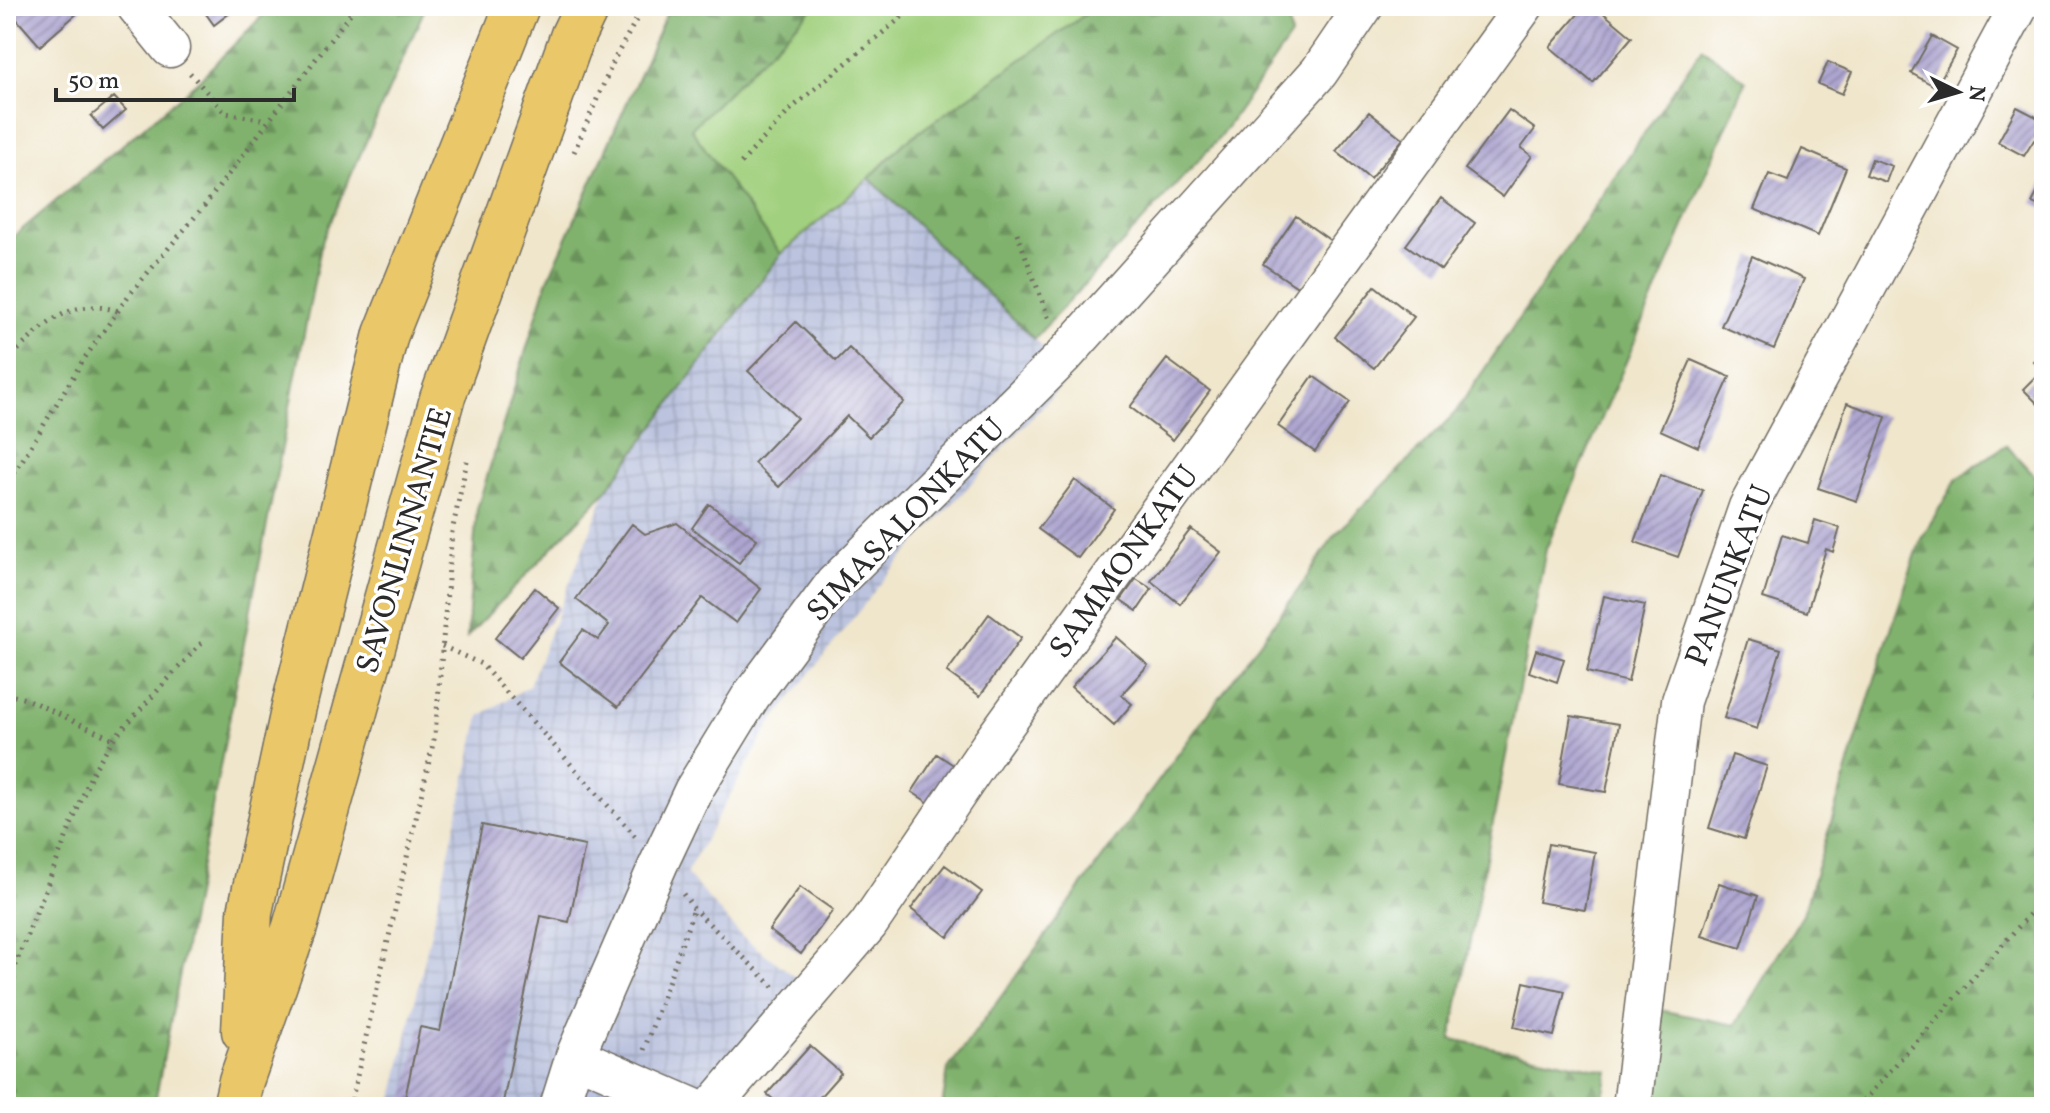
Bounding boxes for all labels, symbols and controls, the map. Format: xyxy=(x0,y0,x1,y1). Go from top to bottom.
scale bar xyxy=(56,52,294,102)
north arrow xyxy=(1918,52,1998,132)
text: 50 m xyxy=(68,65,120,99)
text: N xyxy=(1959,84,1992,103)
street label: SAVONLINNANTIE xyxy=(347,403,465,679)
street label: SIMASALONKATU xyxy=(798,409,1016,633)
street label: SAMMONKATU xyxy=(1040,457,1211,668)
street label: PANUNKATU xyxy=(1676,479,1786,673)

